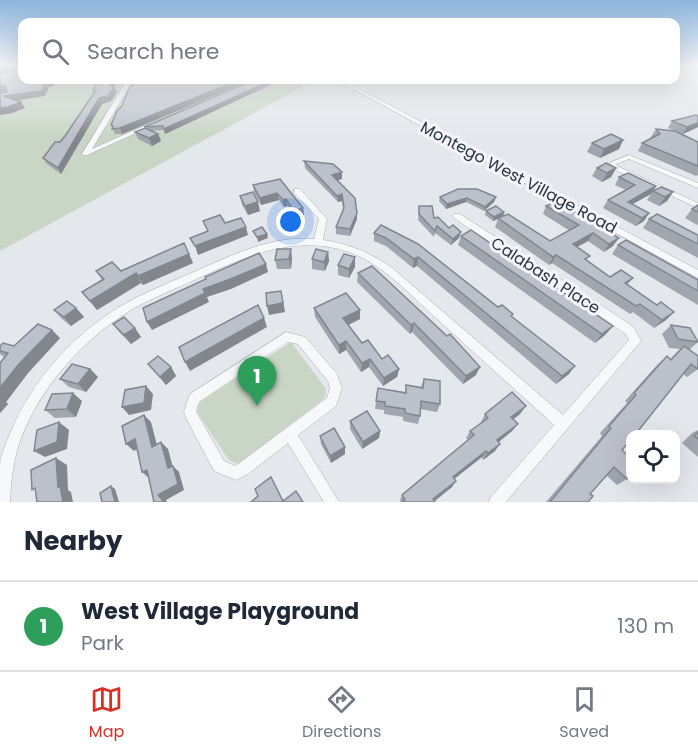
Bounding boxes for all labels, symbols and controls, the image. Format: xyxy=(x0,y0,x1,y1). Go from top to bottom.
search box xyxy=(18,18,680,84)
icon: search xyxy=(39,35,72,68)
text: Search here xyxy=(87,36,220,67)
street label: Montego West Village Road xyxy=(417,116,621,239)
your location xyxy=(276,207,305,236)
street label: Calabash Place xyxy=(487,231,605,319)
pin: 1 xyxy=(238,356,276,406)
map controls xyxy=(626,430,680,484)
button: locate xyxy=(626,430,680,484)
text: Nearby xyxy=(24,523,122,559)
text: West Village Playground xyxy=(81,596,359,627)
text: 1 xyxy=(40,612,47,640)
text: 130 m xyxy=(617,612,674,640)
text: Park xyxy=(81,629,124,657)
tab: Map xyxy=(89,683,124,744)
tab: Directions xyxy=(302,683,381,744)
tab: Saved xyxy=(559,683,609,744)

